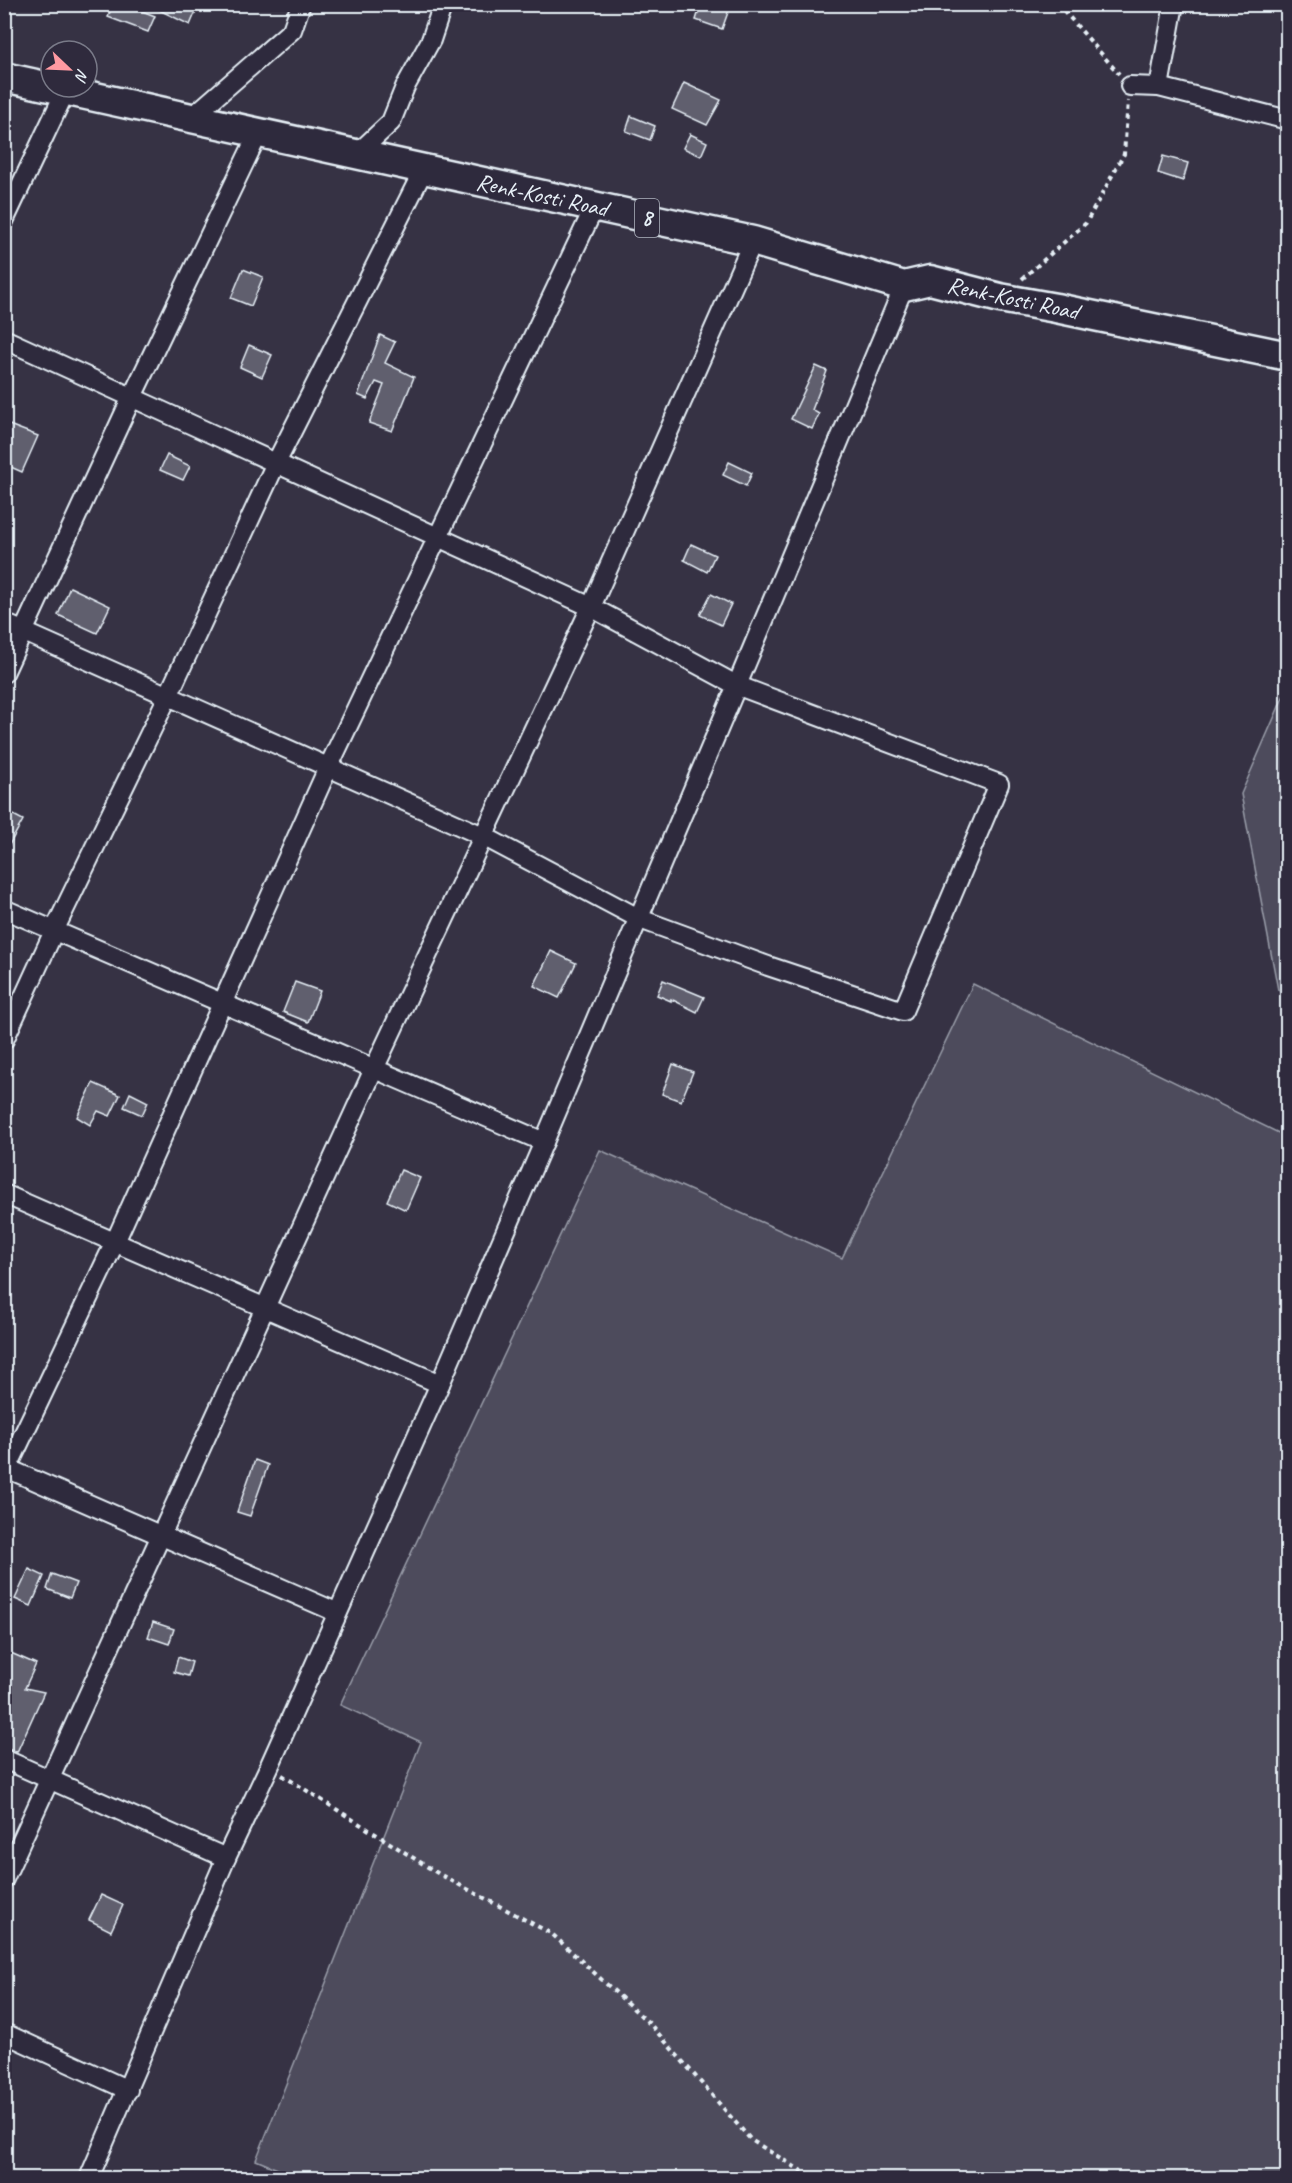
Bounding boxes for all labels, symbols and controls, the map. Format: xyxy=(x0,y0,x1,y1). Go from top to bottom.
north arrow xyxy=(39,39,99,99)
text: N xyxy=(70,66,93,86)
street label: Renk-Kosti Road xyxy=(473,166,614,224)
road number: 8 xyxy=(635,199,659,237)
street label: Renk-Kosti Road xyxy=(944,269,1085,327)

